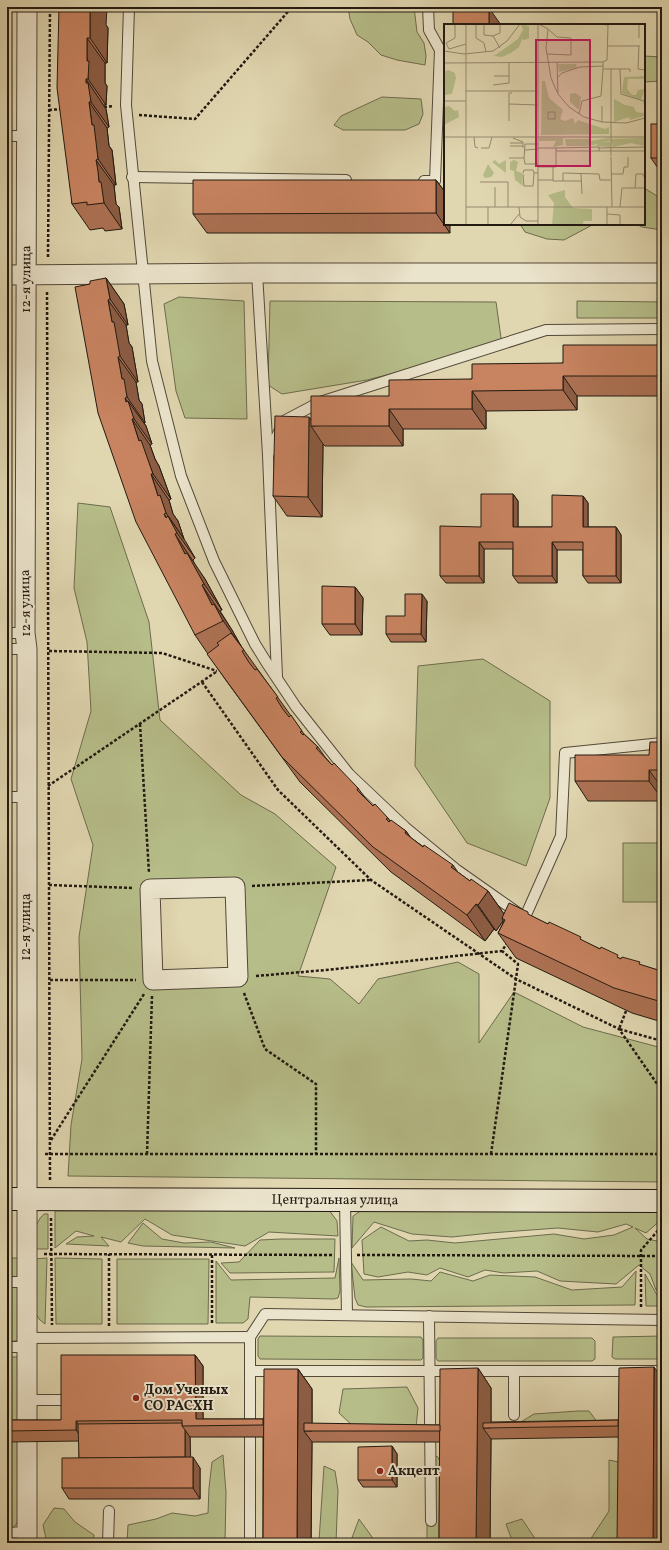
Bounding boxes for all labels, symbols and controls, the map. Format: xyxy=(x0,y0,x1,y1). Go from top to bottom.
inset map xyxy=(444,24,645,225)
street label: 12-я улица xyxy=(17,245,36,313)
street label: 12-я улица xyxy=(16,569,36,637)
street label: 12-я улица xyxy=(17,893,36,961)
street label: Центральная улица xyxy=(272,1190,398,1210)
place label: Дом Ученых СО РАСХН xyxy=(144,1381,229,1416)
marker: Дом Ученых СО РАСХН xyxy=(131,1393,141,1403)
place label: Акцепт xyxy=(388,1462,440,1481)
marker: Акцепт xyxy=(375,1466,385,1476)

